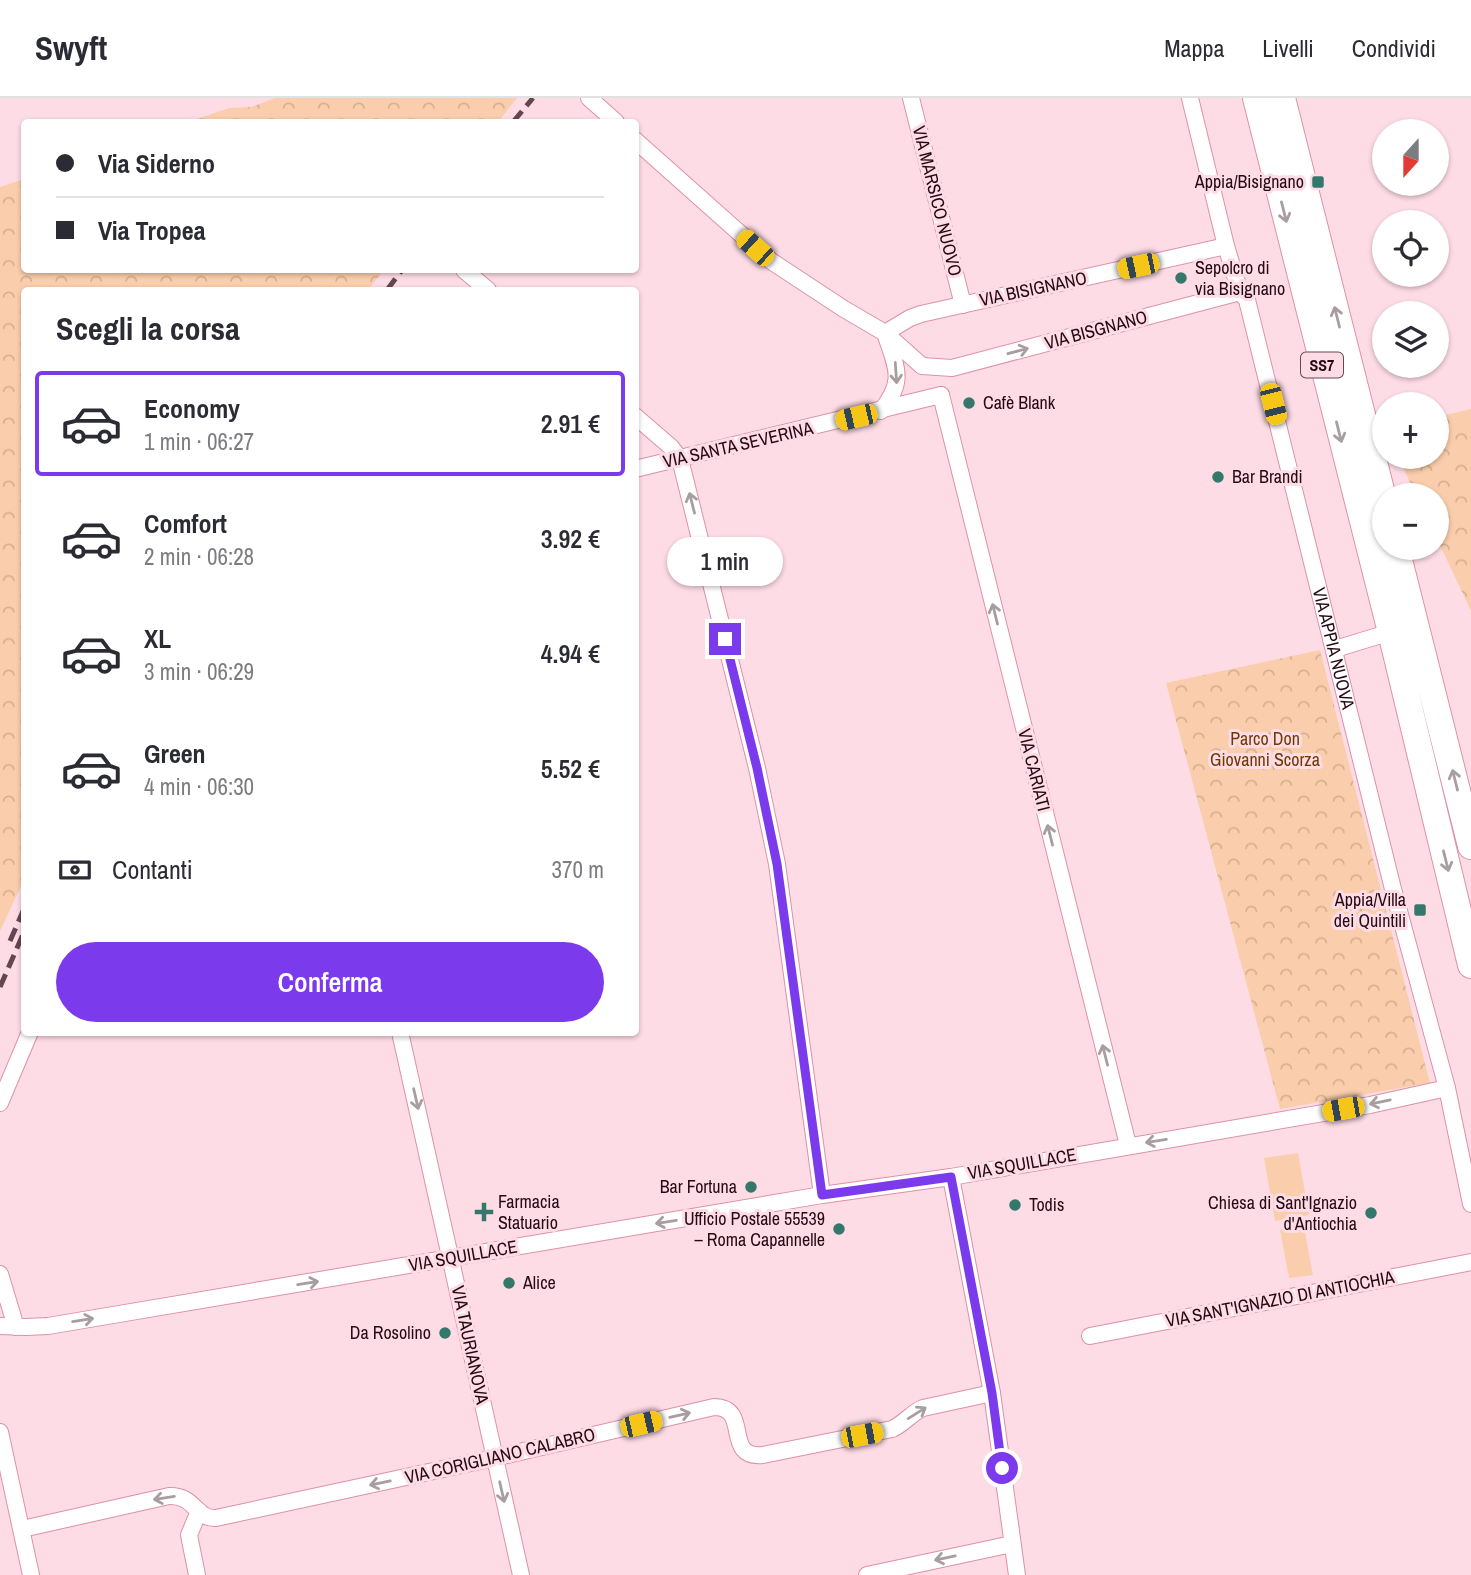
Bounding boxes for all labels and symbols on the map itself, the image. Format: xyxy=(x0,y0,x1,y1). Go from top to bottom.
north arrow xyxy=(1372,119,1449,196)
street label: VIA MARSICO NUOVO xyxy=(907,123,968,279)
place label: Appia/Bisignano xyxy=(1194,169,1304,194)
marker: Appia/Bisignano xyxy=(1310,174,1326,190)
one-way arrow xyxy=(1278,200,1291,223)
car xyxy=(733,226,778,270)
car xyxy=(1116,251,1161,281)
place label: Sepolcro di via Bisignano xyxy=(1195,255,1285,301)
street label: VIA BISIGNANO xyxy=(977,265,1089,312)
marker: Sepolcro di via Bisignano xyxy=(1173,270,1189,286)
street label: VIA BISGNANO xyxy=(1042,304,1150,355)
one-way arrow xyxy=(1330,306,1343,329)
one-way arrow xyxy=(1007,343,1029,356)
road number: SS7 xyxy=(1301,353,1343,378)
one-way arrow xyxy=(889,361,902,384)
car xyxy=(1258,381,1289,427)
place label: Cafè Blank xyxy=(983,390,1056,415)
marker: Cafè Blank xyxy=(961,395,977,411)
car xyxy=(834,402,879,432)
street label: VIA SANTA SEVERINA xyxy=(660,415,815,474)
one-way arrow xyxy=(1333,421,1346,443)
place label: Bar Brandi xyxy=(1232,464,1303,489)
marker: Bar Brandi xyxy=(1210,469,1226,485)
one-way arrow xyxy=(684,492,698,515)
callout: 1 min xyxy=(667,538,783,587)
street label: VIA APPIA NUOVA xyxy=(1307,585,1361,712)
one-way arrow xyxy=(988,603,1001,626)
route end xyxy=(709,623,741,655)
street label: VIA CARIATI xyxy=(1012,726,1057,814)
park label: Parco Don Giovanni Scorza xyxy=(1210,726,1320,772)
one-way arrow xyxy=(1448,769,1461,792)
one-way arrow xyxy=(1043,824,1056,846)
one-way arrow xyxy=(1440,849,1453,872)
place label: Appia/Villa dei Quintili xyxy=(1334,887,1406,933)
marker: Appia/Villa dei Quintili xyxy=(1412,902,1428,918)
one-way arrow xyxy=(1098,1044,1111,1067)
one-way arrow xyxy=(409,1087,423,1110)
car xyxy=(1321,1095,1366,1123)
one-way arrow xyxy=(1369,1096,1392,1110)
one-way arrow xyxy=(1145,1135,1168,1148)
street label: VIA SQUILLACE xyxy=(966,1142,1078,1185)
place label: Bar Fortuna xyxy=(660,1174,737,1199)
marker: Bar Fortuna xyxy=(743,1179,759,1195)
place label: Farmacia Statuario xyxy=(498,1189,560,1235)
place label: Chiesa di Sant'Ignazio d'Antiochia xyxy=(1208,1190,1357,1236)
place label: Todis xyxy=(1029,1192,1064,1217)
marker: Todis xyxy=(1007,1197,1023,1213)
marker: Farmacia Statuario xyxy=(476,1204,492,1220)
marker: Chiesa di Sant'Ignazio d'Antiochia xyxy=(1363,1205,1379,1221)
place label: Ufficio Postale 55539 – Roma Capannelle xyxy=(684,1206,825,1252)
one-way arrow xyxy=(655,1216,678,1229)
marker: Ufficio Postale 55539 – Roma Capannelle xyxy=(831,1221,847,1237)
street label: VIA SQUILLACE xyxy=(407,1234,519,1277)
street label: VIA SANT'IGNAZIO DI ANTIOCHIA xyxy=(1163,1264,1397,1333)
place label: Alice xyxy=(522,1270,556,1295)
marker: Alice xyxy=(501,1275,517,1291)
one-way arrow xyxy=(296,1276,319,1289)
street label: VIA TAURIANOVA xyxy=(446,1283,495,1407)
one-way arrow xyxy=(72,1313,94,1326)
place label: Da Rosolino xyxy=(350,1320,431,1345)
marker: Da Rosolino xyxy=(437,1325,453,1341)
one-way arrow xyxy=(907,1406,927,1420)
one-way arrow xyxy=(668,1408,691,1421)
car xyxy=(619,1409,664,1439)
street label: VIA CORIGLIANO CALABRO xyxy=(402,1421,597,1490)
car xyxy=(840,1421,885,1449)
route start xyxy=(986,1452,1018,1484)
one-way arrow xyxy=(369,1477,392,1490)
one-way arrow xyxy=(496,1480,509,1503)
one-way arrow xyxy=(153,1492,176,1505)
one-way arrow xyxy=(934,1552,957,1566)

